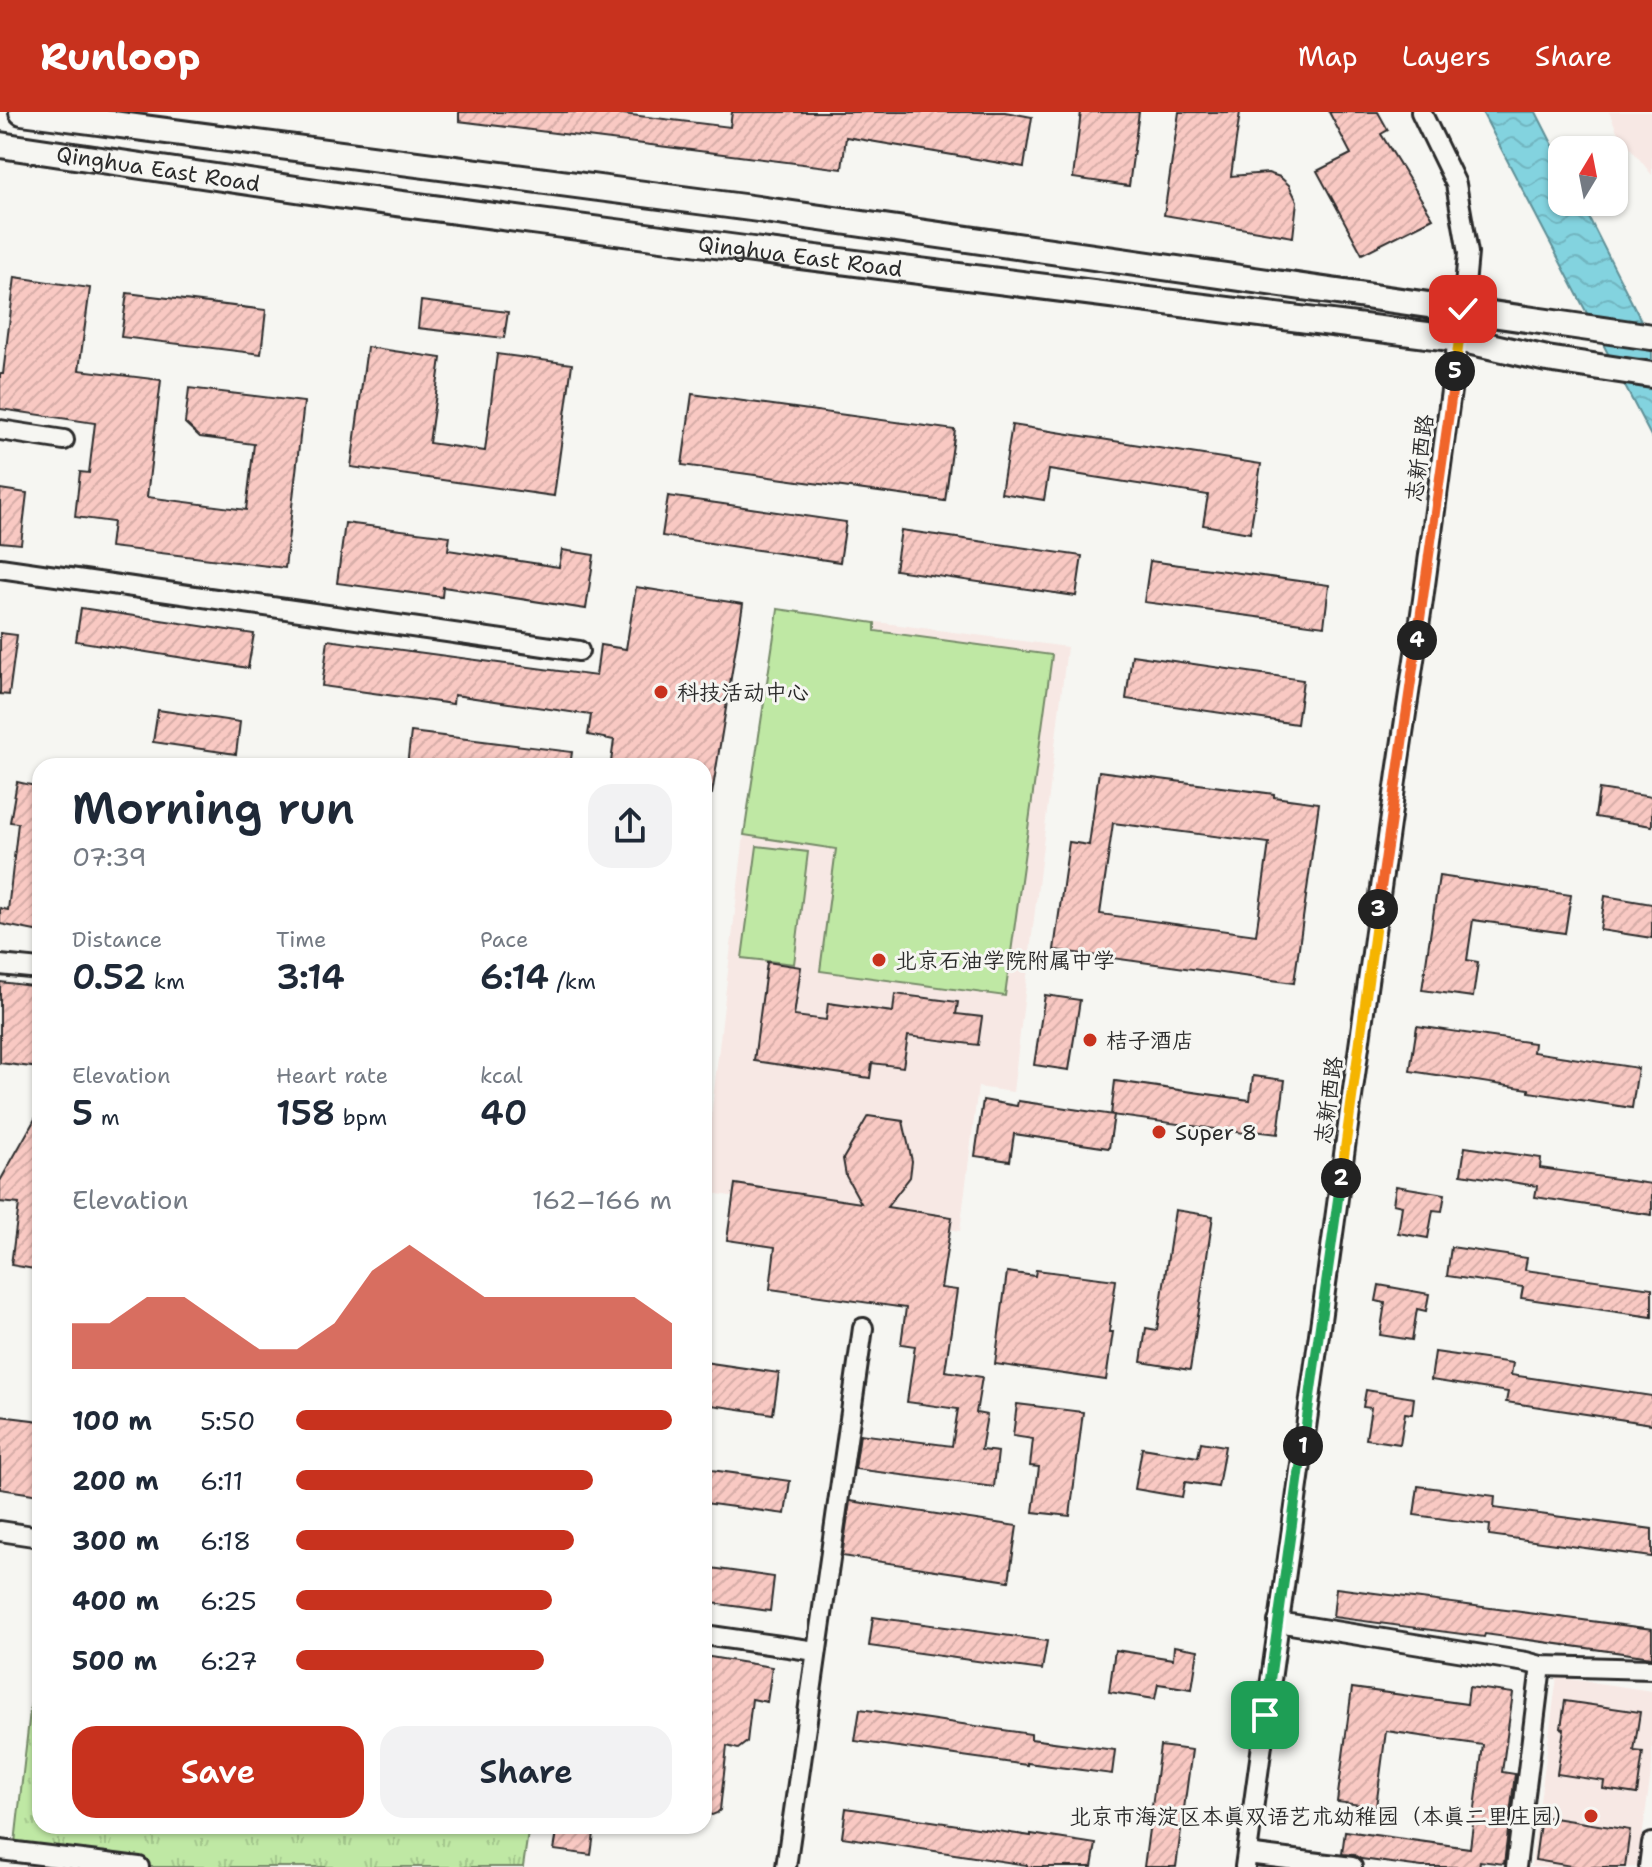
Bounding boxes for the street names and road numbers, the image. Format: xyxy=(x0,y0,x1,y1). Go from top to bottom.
street label: Qinghua East Road xyxy=(54,140,262,198)
street label: Qinghua East Road xyxy=(696,229,904,284)
street label: 志新西路 xyxy=(1399,412,1440,504)
street label: 志新西路 xyxy=(1308,1054,1349,1146)

